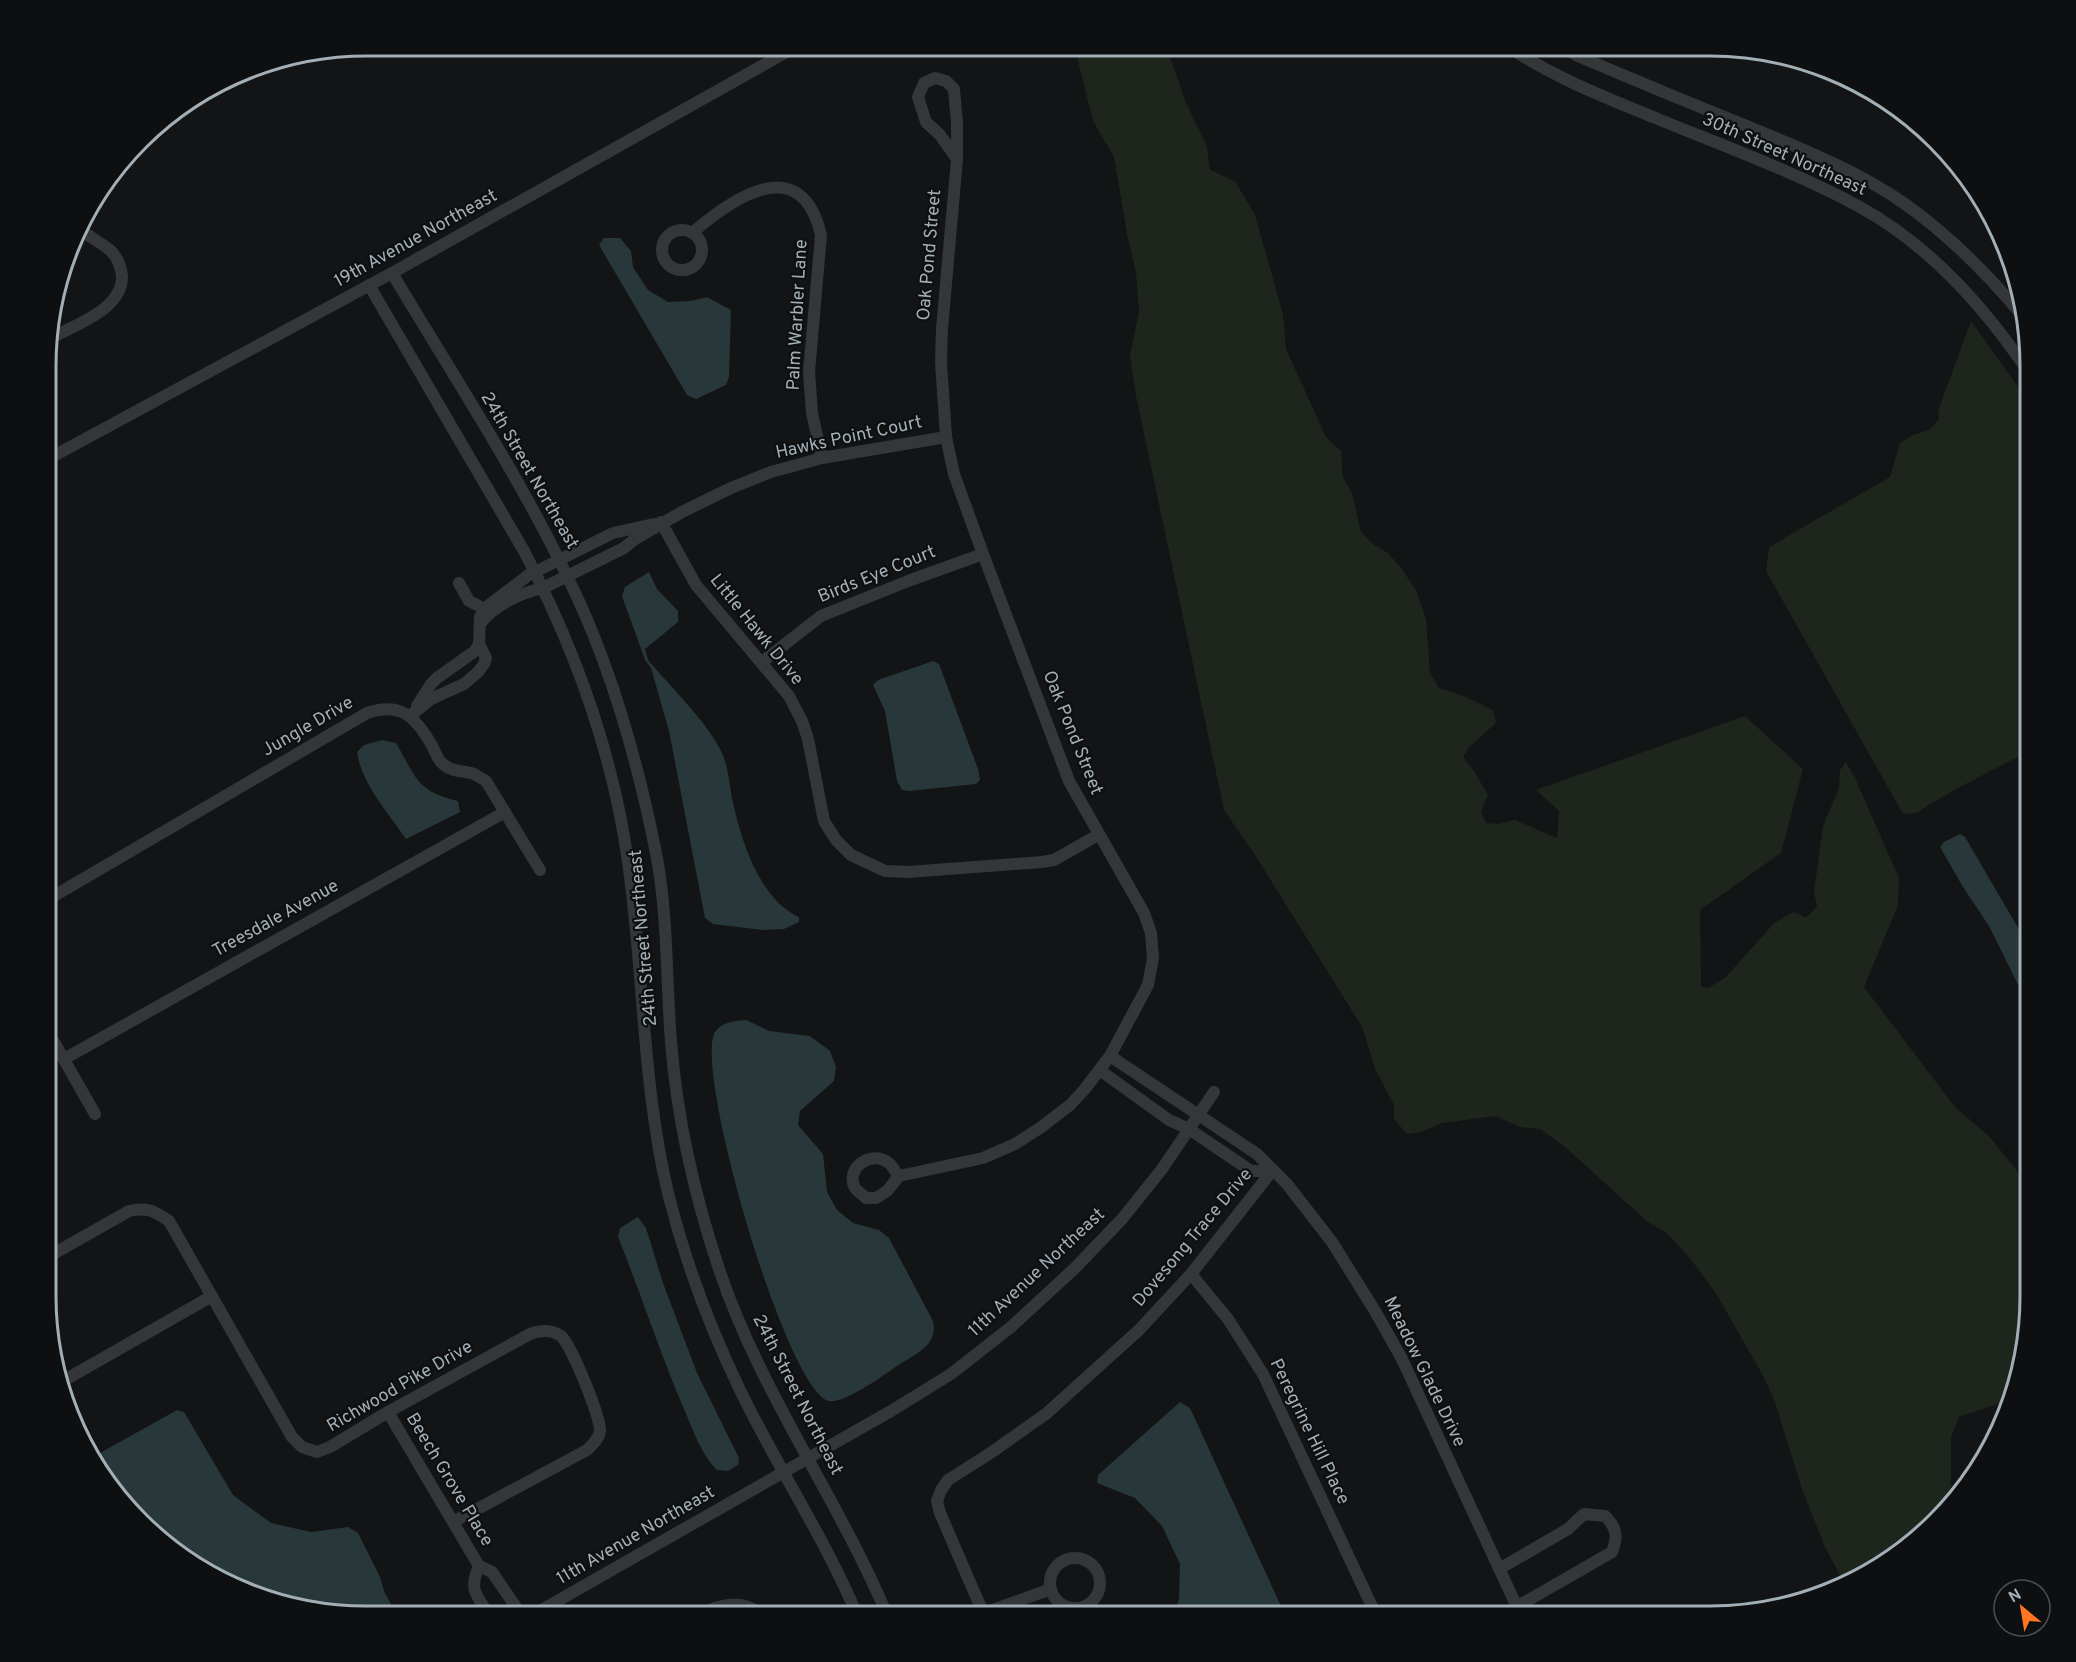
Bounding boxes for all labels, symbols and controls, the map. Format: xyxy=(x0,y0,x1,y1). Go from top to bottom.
street label: 30th Street Northeast xyxy=(1698,108,1870,202)
street label: 19th Avenue Northeast xyxy=(330,185,502,293)
street label: Oak Pond Street xyxy=(913,188,947,322)
street label: Palm Warbler Lane xyxy=(783,239,813,391)
street label: 24th Street Northeast xyxy=(475,388,583,554)
street label: Hawks Point Court xyxy=(774,411,924,465)
street label: Birds Eye Court xyxy=(815,541,939,609)
street label: Little Hawk Drive xyxy=(704,570,808,690)
street label: Oak Pond Street xyxy=(1037,668,1107,798)
street label: Jungle Drive xyxy=(258,692,358,762)
street label: 24th Street Northeast xyxy=(625,849,663,1027)
street label: Treesdale Avenue xyxy=(209,875,343,963)
street label: Dovesong Trace Drive xyxy=(1128,1164,1258,1312)
street label: 11th Avenue Northeast xyxy=(964,1204,1110,1342)
street label: Meadow Glade Drive xyxy=(1378,1293,1470,1451)
street label: 24th Street Northeast xyxy=(746,1311,848,1479)
street label: Richwood Pike Drive xyxy=(323,1336,477,1438)
street label: Peregrine Hill Place xyxy=(1264,1355,1354,1509)
street label: Beech Grove Place xyxy=(400,1409,498,1551)
street label: 11th Avenue Northeast xyxy=(553,1481,719,1591)
north arrow xyxy=(1992,1578,2052,1638)
text: N xyxy=(2006,1585,2025,1608)

